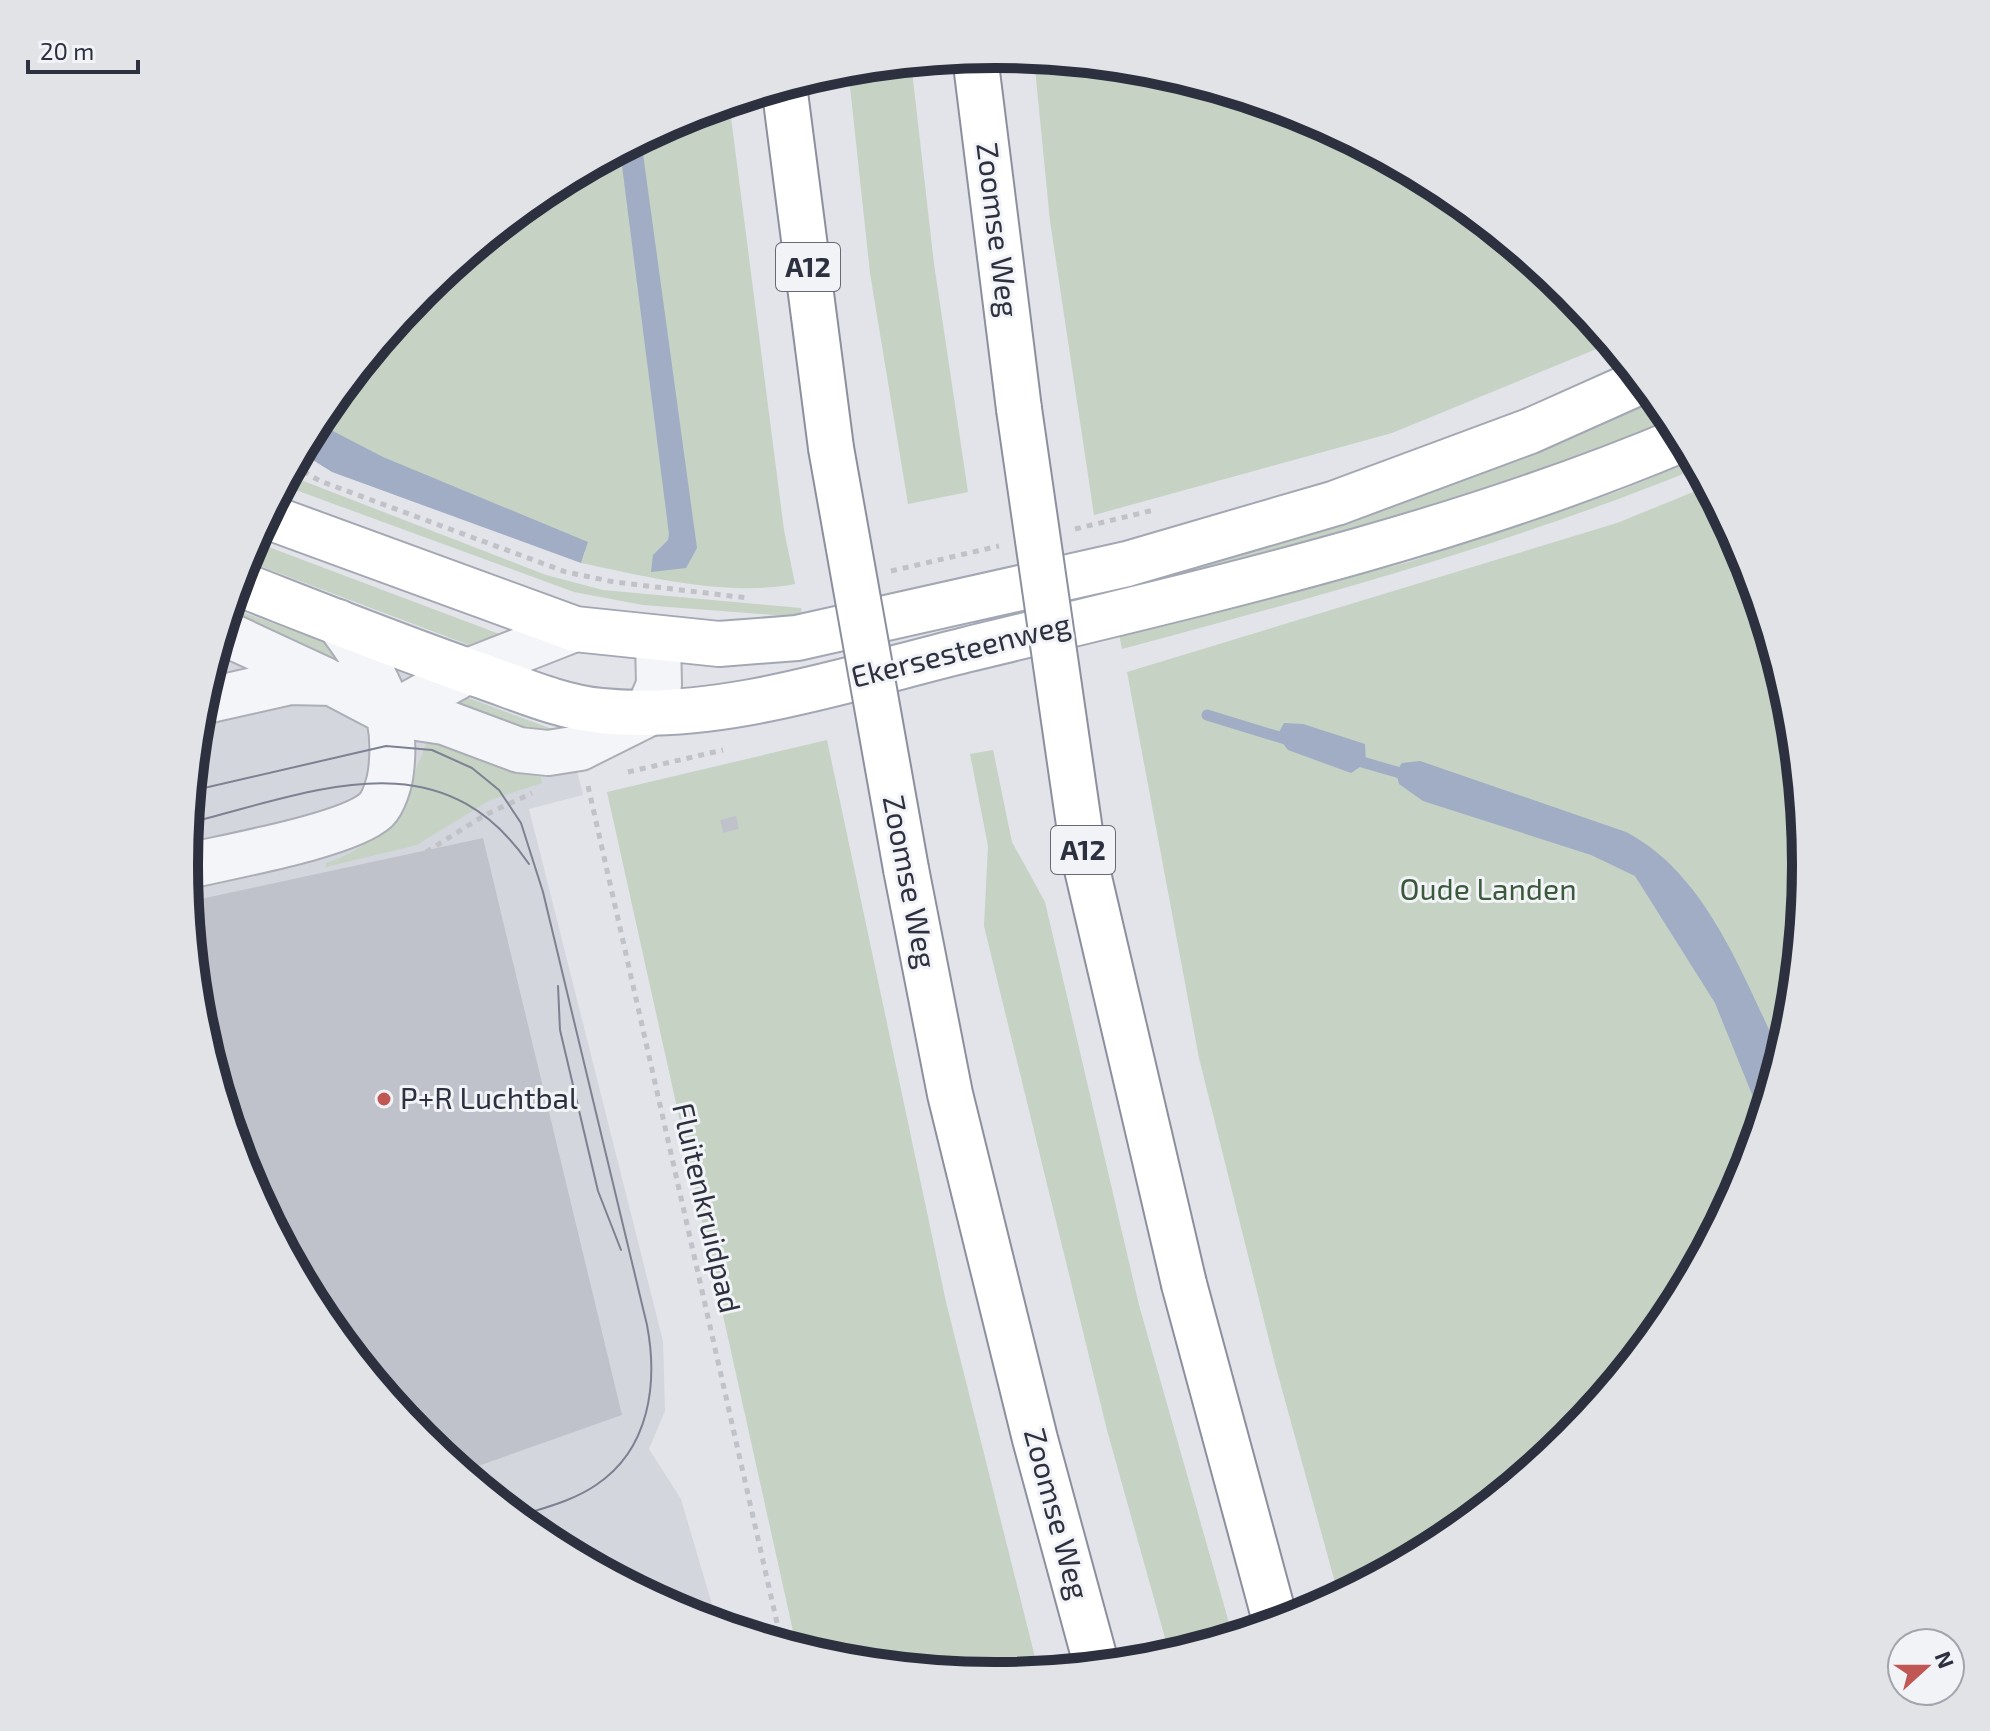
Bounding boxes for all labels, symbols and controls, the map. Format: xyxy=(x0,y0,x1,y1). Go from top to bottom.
scale bar xyxy=(28,24,138,74)
text: 20 m xyxy=(40,36,94,65)
street label: Zoomse Weg xyxy=(970,140,1028,319)
road number: A12 xyxy=(776,243,840,291)
street label: Ekersesteenweg xyxy=(847,604,1074,694)
street label: Zoomse Weg xyxy=(877,792,945,972)
road number: A12 xyxy=(1051,826,1115,874)
park label: Oude Landen xyxy=(1399,870,1577,906)
place label: P+R Luchtbal xyxy=(400,1079,578,1115)
marker: P+R Luchtbal xyxy=(375,1090,393,1108)
street label: Fluitenkruidpad xyxy=(666,1099,750,1316)
street label: Zoomse Weg xyxy=(1018,1424,1098,1603)
north arrow xyxy=(1886,1627,1966,1707)
text: N xyxy=(1931,1647,1961,1672)

